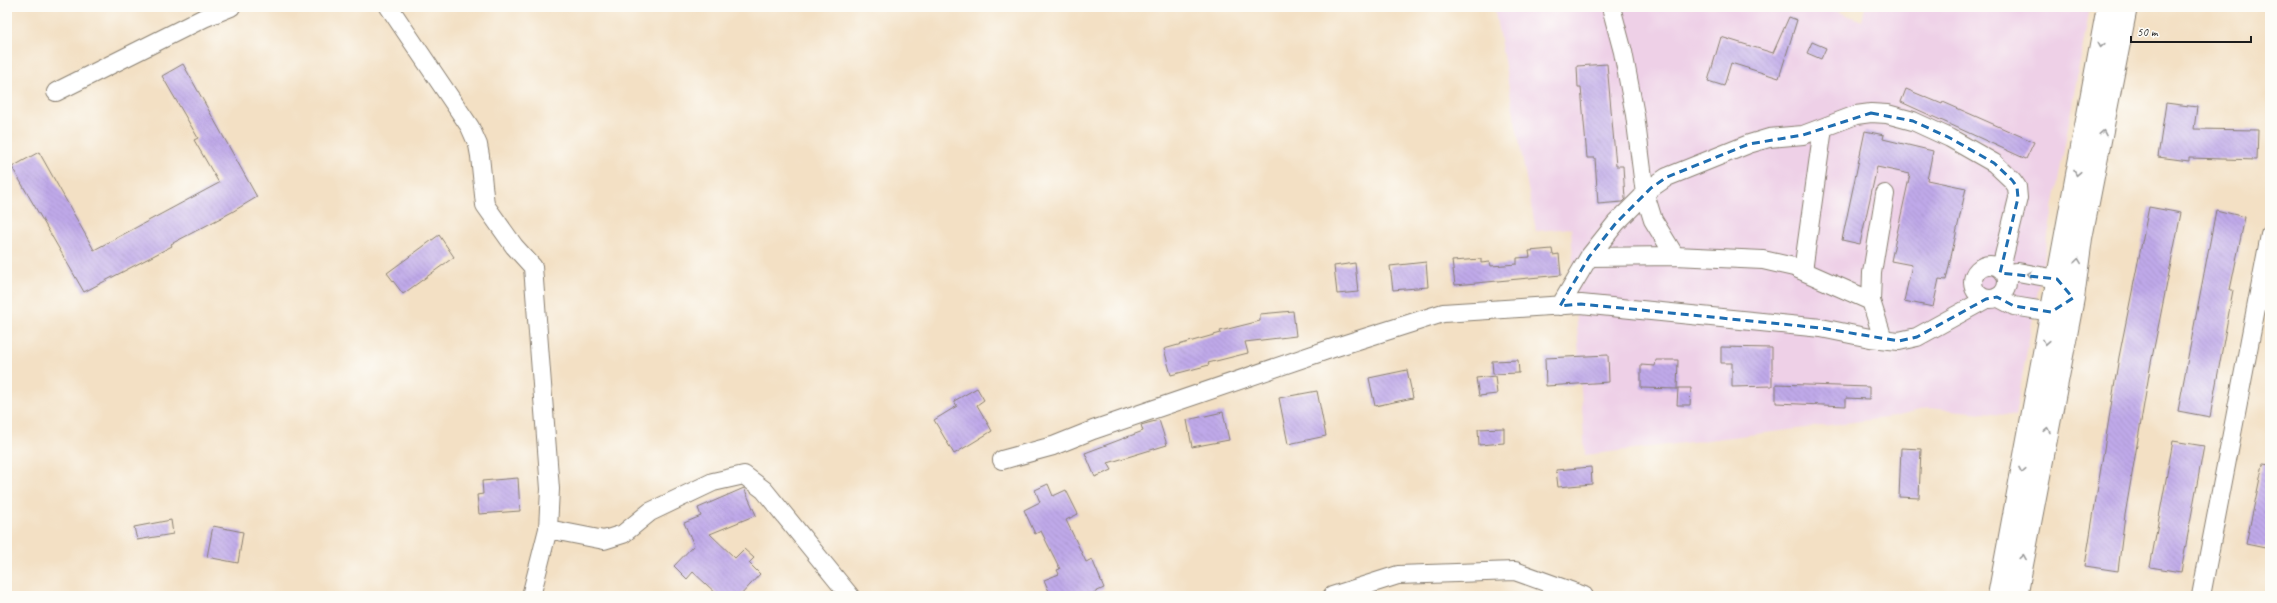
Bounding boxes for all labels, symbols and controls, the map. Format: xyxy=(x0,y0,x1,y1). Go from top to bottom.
scale bar xyxy=(2131,18,2251,44)
text: 50 m xyxy=(2137,24,2159,40)
one-way arrow xyxy=(2097,42,2106,49)
one-way arrow xyxy=(2098,130,2106,136)
one-way arrow xyxy=(2074,170,2082,176)
one-way arrow xyxy=(2073,258,2082,264)
one-way arrow xyxy=(2026,270,2033,279)
one-way arrow xyxy=(2042,339,2050,345)
one-way arrow xyxy=(2042,427,2051,433)
one-way arrow xyxy=(2018,467,2027,473)
one-way arrow xyxy=(2018,554,2026,561)

